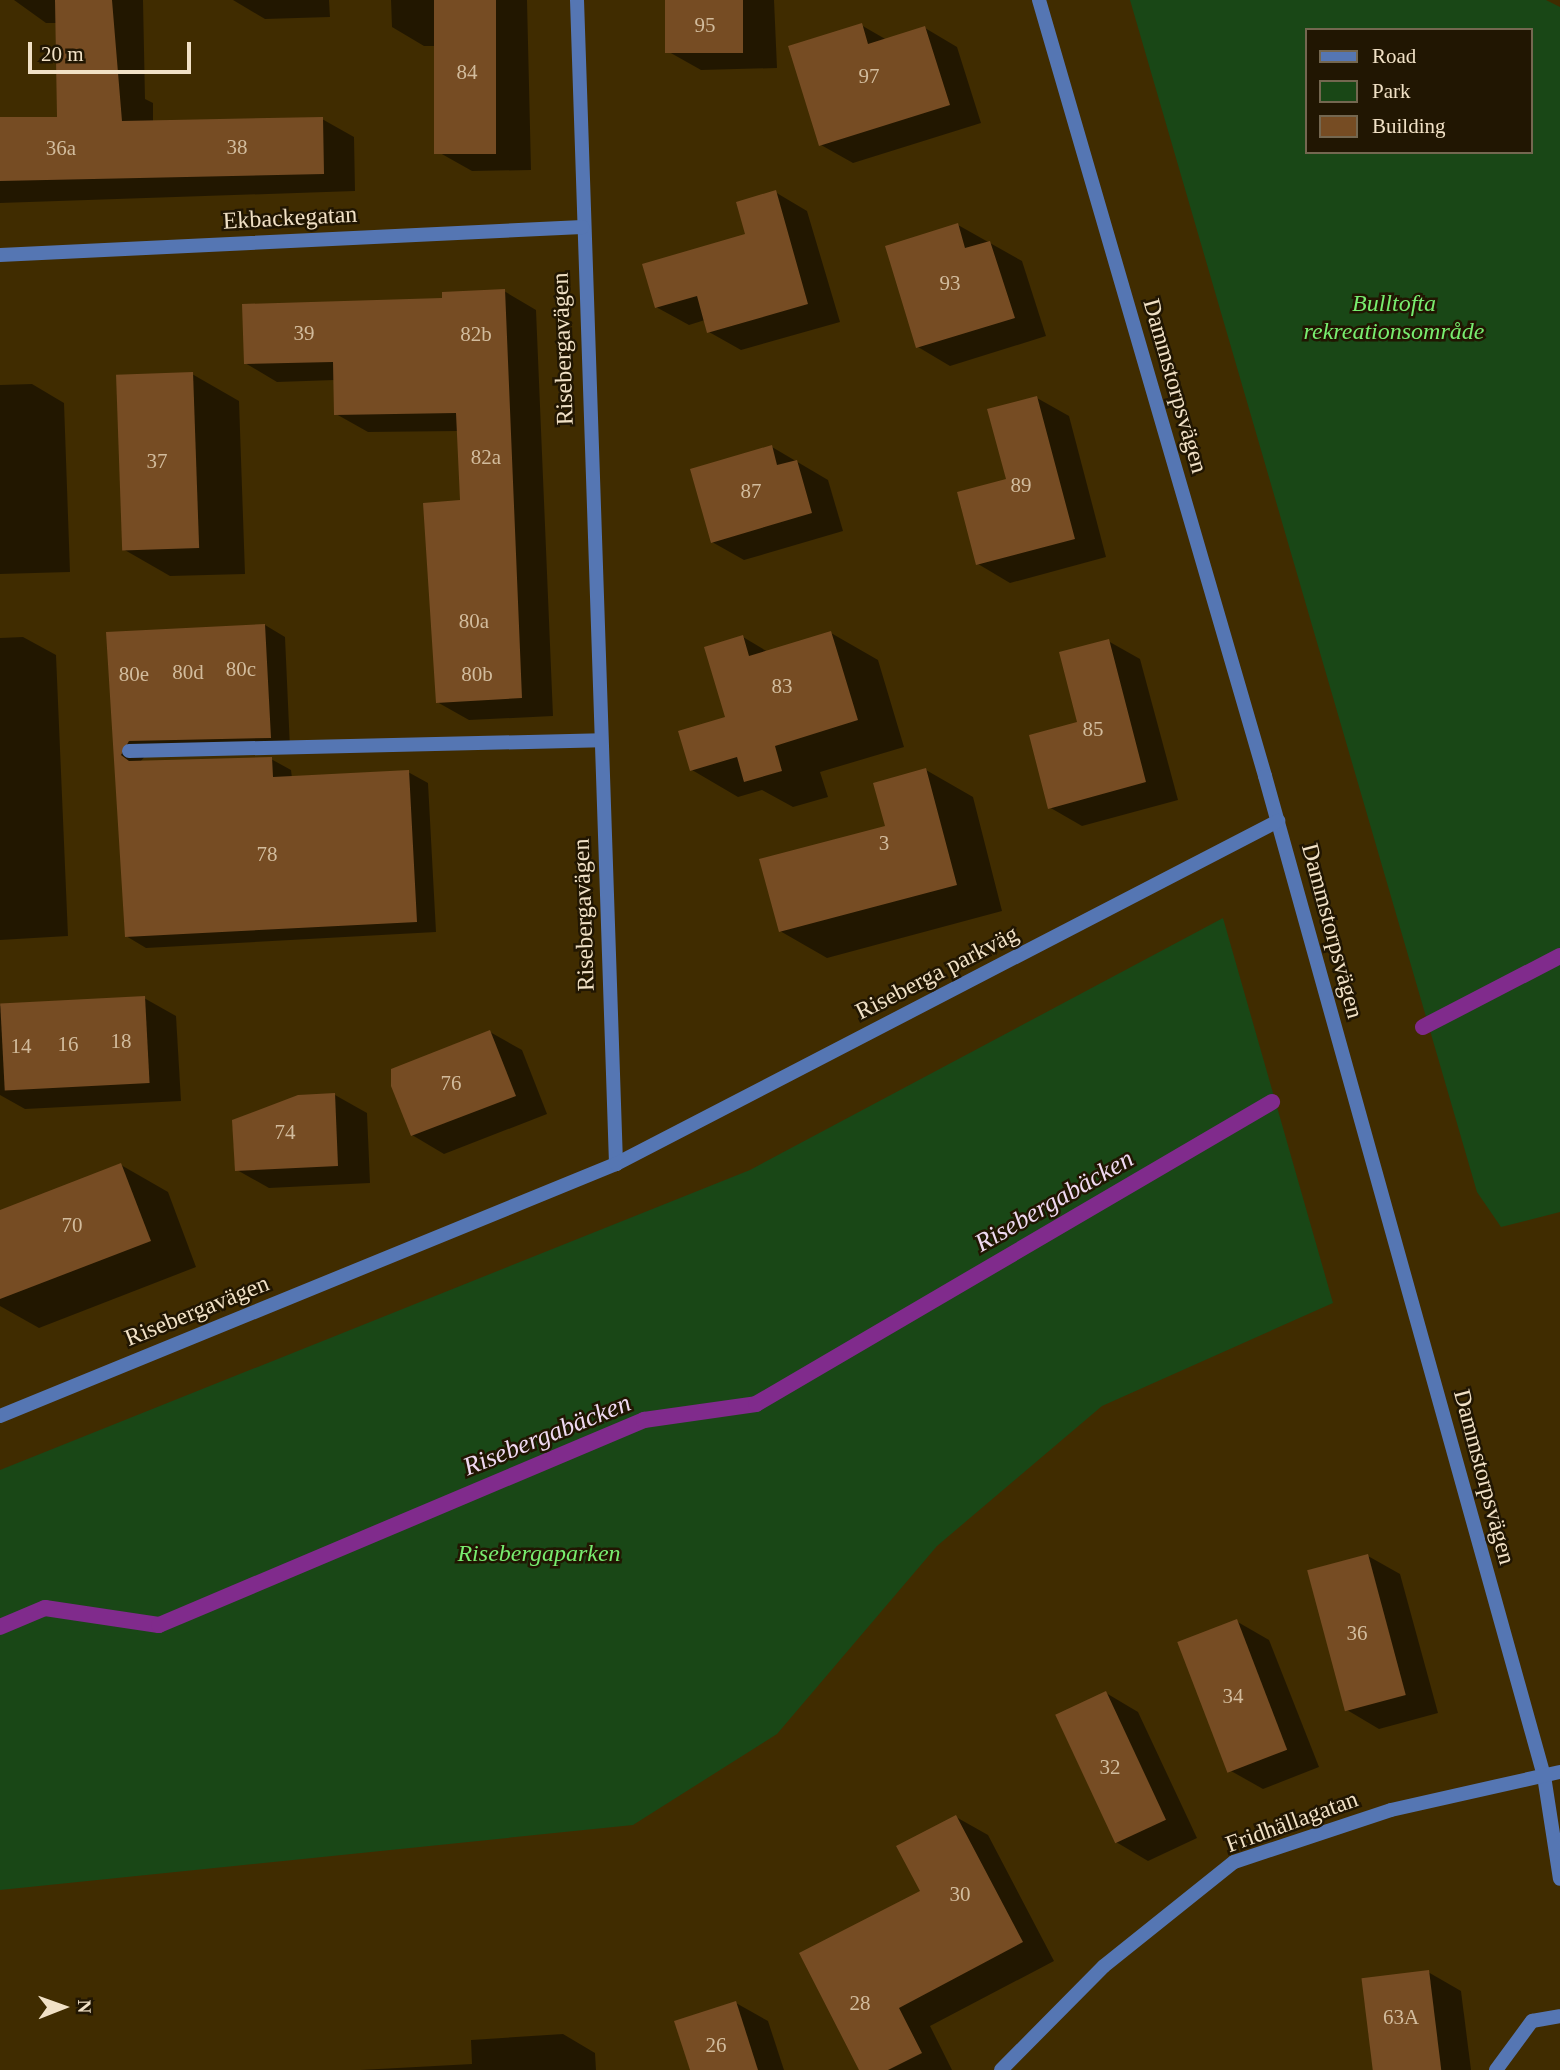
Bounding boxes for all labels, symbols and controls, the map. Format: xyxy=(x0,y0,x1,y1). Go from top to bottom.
house number: 95 xyxy=(694,12,716,38)
scale bar xyxy=(32,28,194,72)
legend xyxy=(1304,28,1532,154)
text: 20 m xyxy=(41,42,84,66)
text: Road xyxy=(1372,44,1416,68)
house number: 84 xyxy=(456,59,477,85)
house number: 97 xyxy=(858,63,880,89)
text: Park xyxy=(1372,79,1411,103)
text: Building xyxy=(1372,114,1446,138)
house number: 38 xyxy=(226,134,247,160)
house number: 36a xyxy=(46,135,76,161)
street label: Ekbackegatan xyxy=(222,200,358,236)
house number: 93 xyxy=(940,270,960,296)
street label: Risebergavägen xyxy=(546,272,580,426)
park label: Bulltofta rekreationsområde xyxy=(1304,290,1484,346)
street label: Dammstorpsvägen xyxy=(1136,296,1214,476)
house number: 39 xyxy=(294,320,314,346)
house number: 82b xyxy=(460,321,492,347)
house number: 82a xyxy=(471,444,501,470)
house number: 37 xyxy=(146,448,168,474)
house number: 89 xyxy=(1010,472,1032,498)
house number: 87 xyxy=(740,478,762,504)
house number: 80a xyxy=(459,608,489,634)
house number: 80c xyxy=(226,656,256,682)
house number: 80d xyxy=(172,659,204,685)
house number: 80e xyxy=(119,661,149,687)
house number: 80b xyxy=(461,661,493,687)
house number: 83 xyxy=(772,673,792,699)
house number: 85 xyxy=(1082,716,1104,742)
house number: 3 xyxy=(879,830,889,856)
street label: Risebergavägen xyxy=(567,838,601,992)
street label: Dammstorpsvägen xyxy=(1295,840,1369,1022)
house number: 78 xyxy=(256,841,278,867)
street label: Riseberga parkväg xyxy=(851,920,1023,1026)
house number: 18 xyxy=(110,1028,132,1054)
house number: 16 xyxy=(57,1031,78,1057)
house number: 14 xyxy=(10,1033,32,1059)
house number: 76 xyxy=(440,1070,462,1096)
house number: 74 xyxy=(274,1119,296,1145)
water label: Risebergabäcken xyxy=(969,1143,1139,1259)
house number: 70 xyxy=(62,1212,82,1238)
street label: Risebergavägen xyxy=(121,1269,273,1353)
street label: Dammstorpsvägen xyxy=(1447,1386,1521,1568)
water label: Risebergabäcken xyxy=(459,1387,635,1483)
park label: Risebergaparken xyxy=(457,1540,621,1568)
house number: 36 xyxy=(1346,1620,1368,1646)
house number: 34 xyxy=(1222,1683,1244,1709)
house number: 32 xyxy=(1100,1754,1120,1780)
street label: Fridhällagatan xyxy=(1222,1785,1362,1859)
house number: 30 xyxy=(950,1881,970,1907)
north arrow xyxy=(28,1972,98,2042)
house number: 28 xyxy=(850,1990,870,2016)
text: N xyxy=(74,2000,95,2014)
house number: 63A xyxy=(1383,2004,1419,2030)
house number: 26 xyxy=(706,2032,726,2058)

